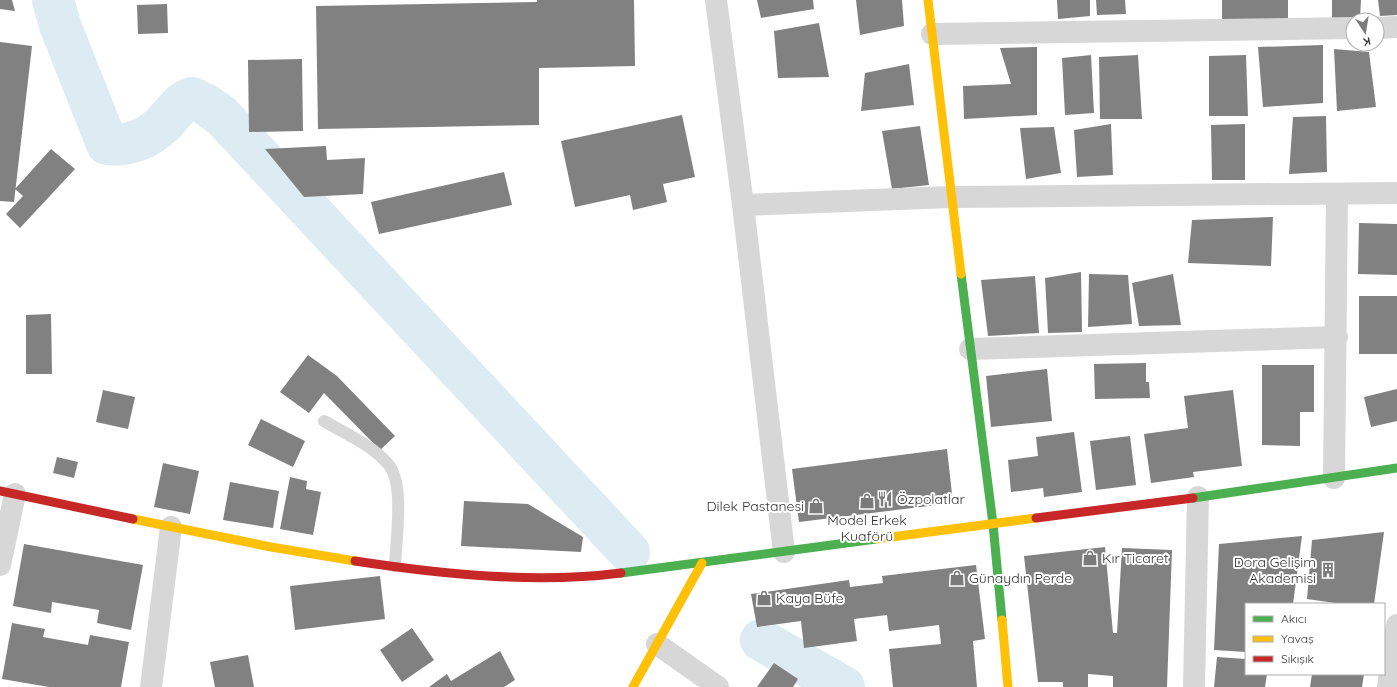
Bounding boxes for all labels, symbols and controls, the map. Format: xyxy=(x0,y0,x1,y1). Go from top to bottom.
north arrow xyxy=(1345,12,1385,52)
text: K xyxy=(1362,34,1372,49)
restaurant icon: Özpolatlar xyxy=(876,490,894,508)
place label: Özpolatlar xyxy=(897,490,966,508)
shop icon: Model Erkek Kuaförü xyxy=(858,492,876,510)
place label: Dilek Pastanesi xyxy=(707,497,804,515)
shop icon: Dilek Pastanesi xyxy=(807,497,825,515)
place label: Model Erkek Kuaförü xyxy=(827,511,907,545)
shop icon: Kır Ticaret xyxy=(1081,549,1099,567)
place label: Kır Ticaret xyxy=(1102,549,1169,567)
place label: Dora Gelişim Akademisi xyxy=(1234,553,1316,587)
building icon: Dora Gelişim Akademisi xyxy=(1319,561,1337,579)
shop icon: Günaydın Perde xyxy=(948,569,966,587)
place label: Günaydın Perde xyxy=(969,569,1072,587)
shop icon: Kaya Büfe xyxy=(755,589,773,607)
place label: Kaya Büfe xyxy=(776,589,844,607)
legend xyxy=(1245,603,1385,675)
text: Akıcı xyxy=(1281,611,1307,626)
text: Yavaş xyxy=(1281,631,1314,646)
text: Sıkışık xyxy=(1281,651,1314,666)

